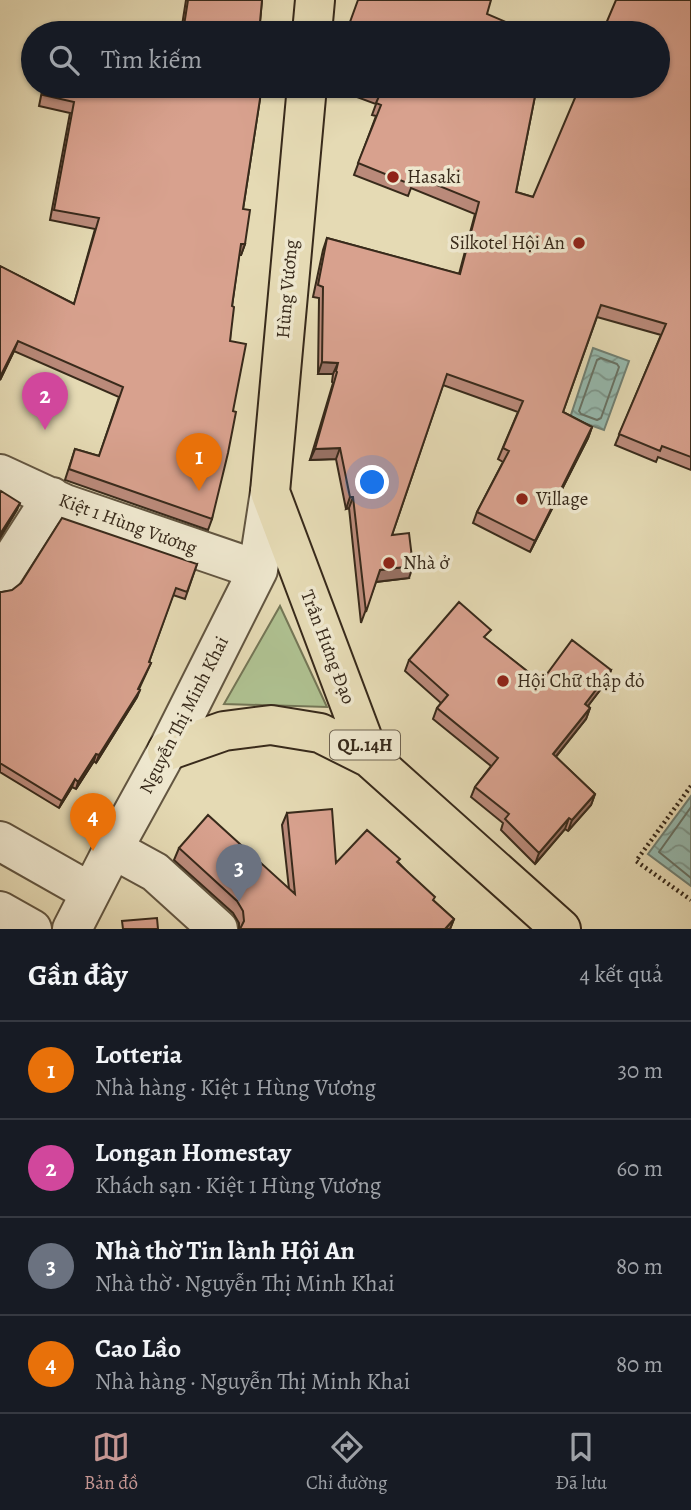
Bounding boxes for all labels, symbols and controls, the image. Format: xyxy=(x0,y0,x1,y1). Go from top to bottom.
search box xyxy=(21,21,670,98)
icon: search xyxy=(45,41,83,79)
text: Tìm kiếm xyxy=(101,42,202,77)
place label: Hasaki xyxy=(407,164,461,190)
marker: Hasaki xyxy=(385,169,401,185)
place label: Silkotel Hội An xyxy=(450,230,565,256)
marker: Silkotel Hội An xyxy=(571,235,587,251)
street label: Hùng Vương xyxy=(270,238,304,340)
pin: 2 xyxy=(22,372,68,430)
pin: 1 xyxy=(176,433,222,491)
your location xyxy=(355,465,389,499)
place label: Village xyxy=(535,486,588,512)
street label: Kiệt 1 Hùng Vương xyxy=(55,487,201,561)
marker: Village xyxy=(514,491,530,507)
place label: Nhà ở xyxy=(403,550,450,576)
marker: Nhà ở xyxy=(381,555,397,571)
street label: Trần Hưng Đạo xyxy=(294,586,362,708)
street label: Nguyễn Thị Minh Khai xyxy=(133,632,235,798)
place label: Hội Chữ thập đỏ xyxy=(517,668,645,694)
marker: Hội Chữ thập đỏ xyxy=(495,673,511,689)
road number: QL.14H xyxy=(330,730,400,760)
pin: 4 xyxy=(70,793,116,851)
pin: 3 xyxy=(216,844,262,902)
text: Gần đây xyxy=(28,955,128,995)
text: 4 kết quả xyxy=(580,959,663,990)
text: Lotteria xyxy=(95,1037,182,1072)
text: 1 xyxy=(47,1055,55,1086)
text: 30 m xyxy=(617,1055,663,1086)
text: Nhà hàng · Kiệt 1 Hùng Vương xyxy=(95,1072,376,1103)
text: Longan Homestay xyxy=(95,1135,291,1170)
text: 2 xyxy=(45,1153,57,1184)
text: 60 m xyxy=(616,1153,663,1184)
text: Khách sạn · Kiệt 1 Hùng Vương xyxy=(95,1170,381,1201)
text: Nhà thờ Tin lành Hội An xyxy=(95,1233,355,1268)
text: 3 xyxy=(46,1251,56,1282)
text: 80 m xyxy=(616,1251,663,1282)
text: Nhà thờ · Nguyễn Thị Minh Khai xyxy=(95,1268,395,1299)
text: Cao Lầo xyxy=(95,1331,181,1366)
text: 4 xyxy=(46,1349,56,1380)
text: 80 m xyxy=(616,1349,663,1380)
text: Nhà hàng · Nguyễn Thị Minh Khai xyxy=(95,1366,410,1397)
tab: Bản đồ xyxy=(84,1428,138,1496)
tab: Chỉ đường xyxy=(306,1428,388,1496)
tab: Đã lưu xyxy=(555,1428,607,1496)

